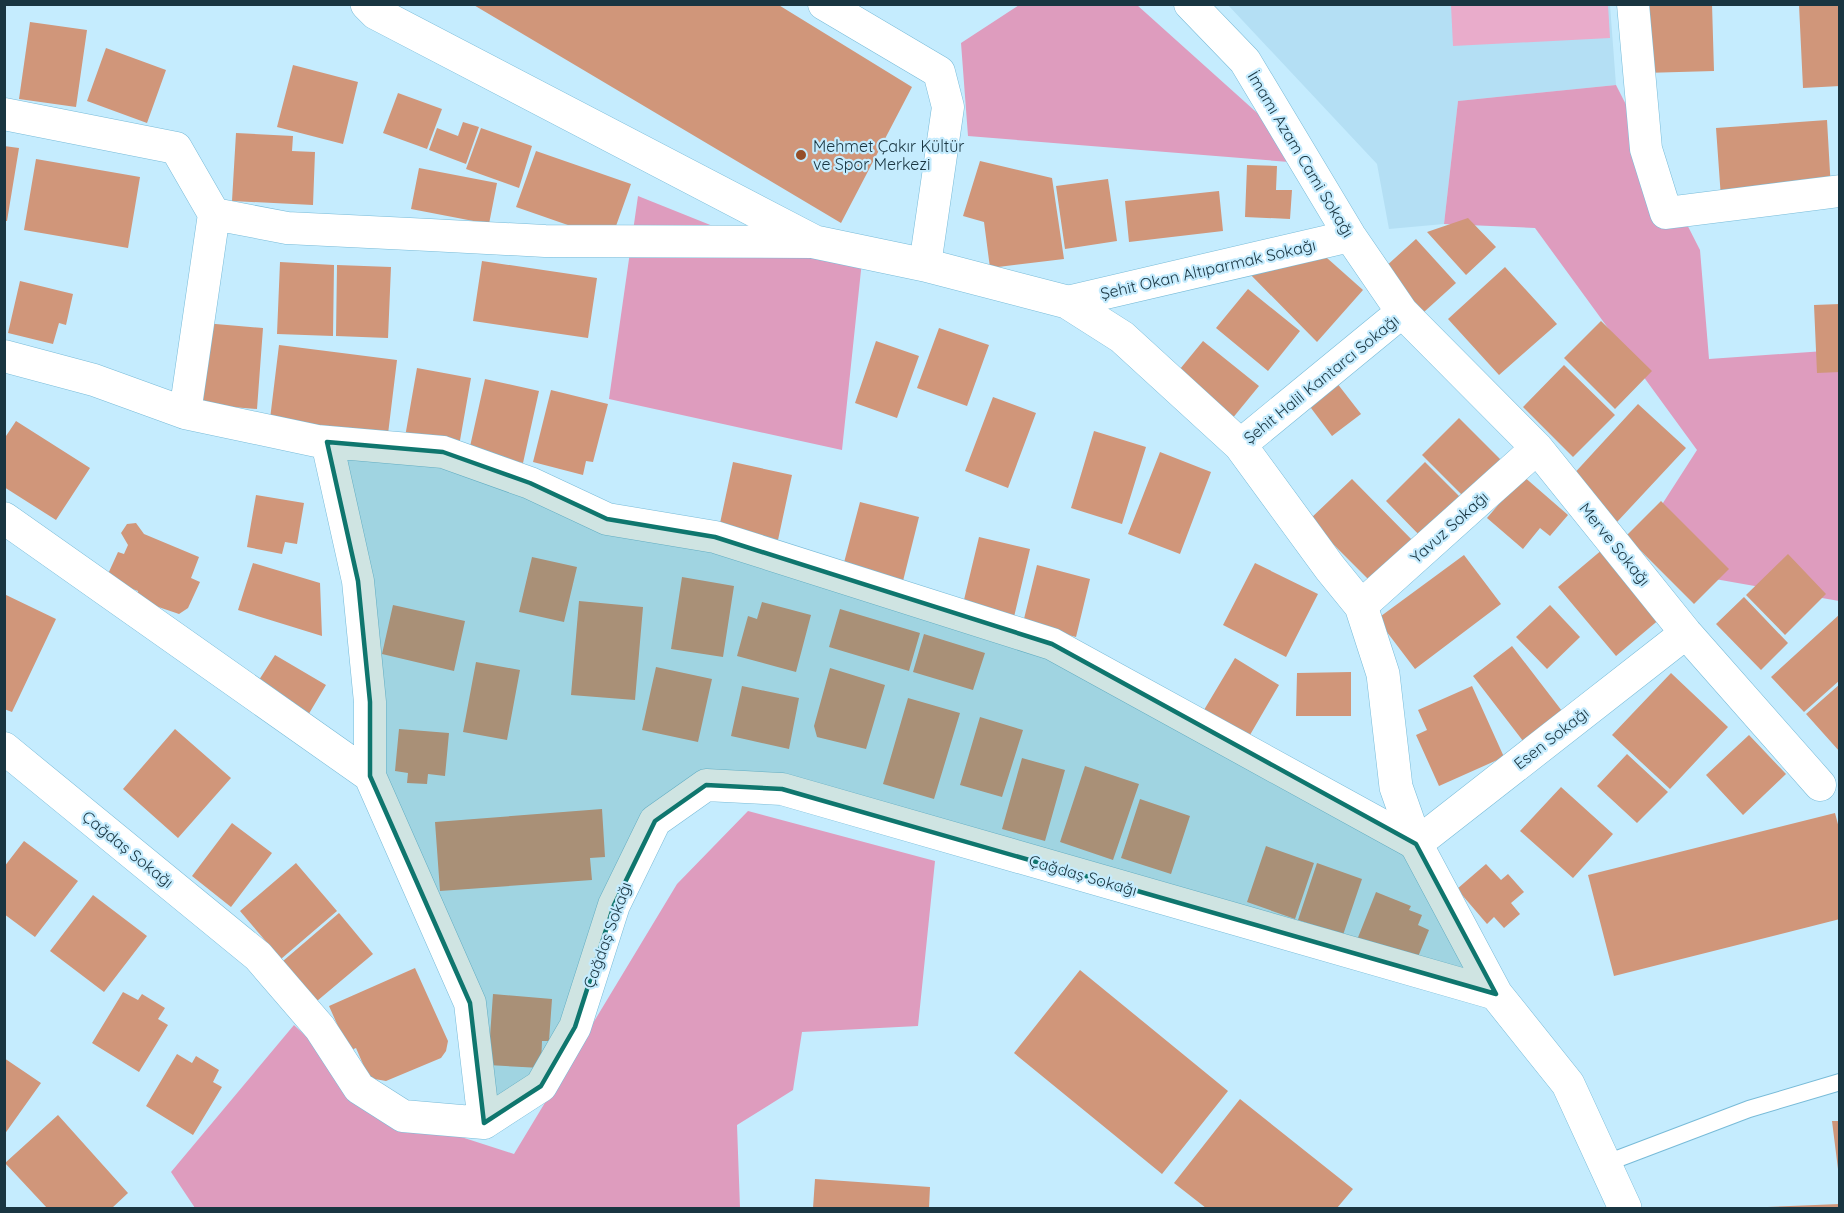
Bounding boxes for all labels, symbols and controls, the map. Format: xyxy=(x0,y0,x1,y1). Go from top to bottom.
street label: İmamı Azam Cami Sokağı xyxy=(1243,67,1359,241)
place label: Mehmet Çakır Kültür ve Spor Merkezi xyxy=(813,136,964,174)
marker: Mehmet Çakır Kültür ve Spor Merkezi xyxy=(794,148,808,162)
street label: Şehit Okan Altıparmak Sokağı xyxy=(1098,234,1318,304)
street label: Şehit Halil Kantarcı Sokağı xyxy=(1239,310,1403,448)
street label: Yavuz Sokağı xyxy=(1406,487,1492,567)
street label: Merve Sokağı xyxy=(1575,498,1655,590)
street label: Esen Sokağı xyxy=(1510,703,1592,773)
street label: Çağdaş Sokağı xyxy=(78,806,178,892)
street label: Çağdaş Sokağı xyxy=(1027,850,1139,900)
street label: Çağdaş Sokağı xyxy=(579,879,635,991)

